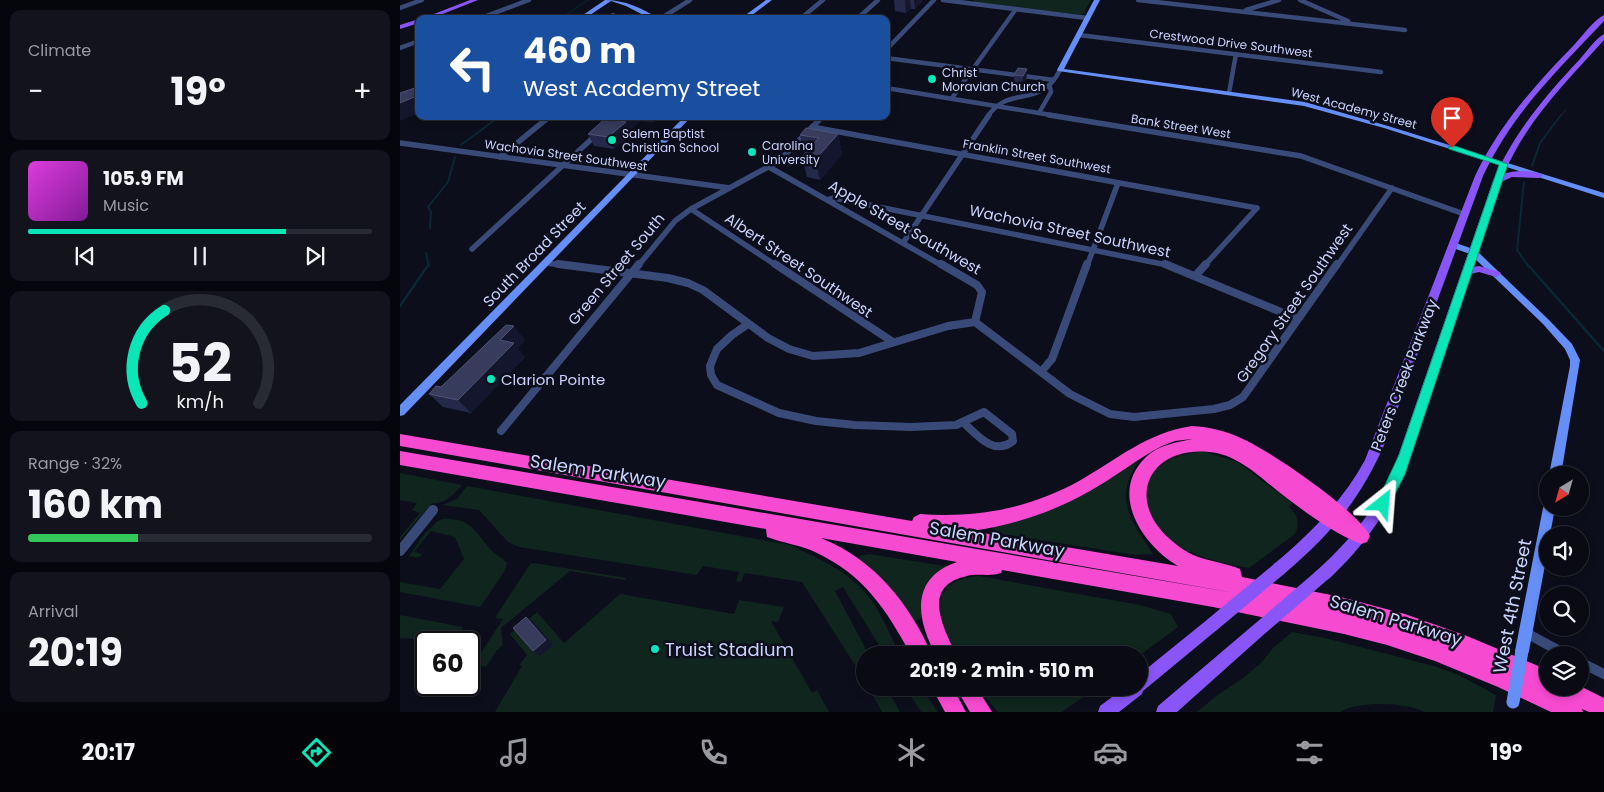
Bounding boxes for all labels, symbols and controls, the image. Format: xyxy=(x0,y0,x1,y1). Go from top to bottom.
street label: Crestwood Drive Southwest xyxy=(1149,25,1313,61)
text: 460 m xyxy=(523,26,636,75)
icon: left xyxy=(440,35,505,100)
text: Climate xyxy=(28,39,91,62)
place label: Christ Moravian Church xyxy=(942,64,1045,95)
text: 19° xyxy=(171,65,226,118)
text: − xyxy=(28,72,43,111)
text: + xyxy=(353,72,372,111)
text: West Academy Street xyxy=(523,73,760,104)
marker: Christ Moravian Church xyxy=(926,73,938,85)
street label: West Academy Street xyxy=(1289,83,1419,133)
pin xyxy=(1431,97,1473,148)
icon: arrive xyxy=(1438,104,1466,132)
street label: Bank Street West xyxy=(1130,110,1232,142)
place label: Salem Baptist Christian School xyxy=(622,125,719,156)
marker: Salem Baptist Christian School xyxy=(606,134,618,146)
street label: Wachovia Street Southwest xyxy=(484,135,648,175)
street label: Franklin Street Southwest xyxy=(962,135,1112,177)
place label: Carolina University xyxy=(762,137,820,168)
marker: Carolina University xyxy=(746,146,758,158)
text: 105.9 FM xyxy=(103,165,184,192)
street label: Apple Street Southwest xyxy=(825,175,985,279)
text: Music xyxy=(103,194,149,217)
street label: South Broad Street xyxy=(478,196,590,312)
street label: Wachovia Street Southwest xyxy=(967,199,1173,263)
street label: Green Street South xyxy=(563,208,669,330)
street label: Albert Street Southwest xyxy=(721,208,877,322)
street label: Gregory Street Southwest xyxy=(1231,219,1357,387)
icon: previous xyxy=(71,242,99,270)
icon: pause xyxy=(186,242,214,270)
icon: next xyxy=(301,242,329,270)
street label: Peters Creek Parkway xyxy=(1365,296,1443,454)
text: 52 xyxy=(168,327,232,400)
place label: Clarion Pointe xyxy=(501,369,605,390)
marker: Clarion Pointe xyxy=(485,373,497,385)
text: km/h xyxy=(176,389,224,414)
street label: Salem Parkway xyxy=(528,448,668,494)
text: Range · 32% xyxy=(28,452,122,475)
north arrow xyxy=(1539,466,1589,516)
map controls xyxy=(1539,466,1589,696)
position arrow xyxy=(1356,477,1408,529)
text: 160 km xyxy=(28,478,163,531)
street label: Salem Parkway xyxy=(927,515,1067,563)
button: sound xyxy=(1539,526,1589,576)
street label: West 4th Street xyxy=(1487,537,1537,675)
button: search xyxy=(1539,586,1589,636)
street label: Salem Parkway xyxy=(1327,588,1465,652)
text: Arrival xyxy=(28,600,78,623)
text: 20:19 xyxy=(28,626,123,679)
speed limit sign: 60 xyxy=(415,631,480,696)
place label: Truist Stadium xyxy=(665,637,794,662)
marker: Truist Stadium xyxy=(649,643,661,655)
button: layers xyxy=(1539,646,1589,696)
text: 20:19 · 2 min · 510 m xyxy=(910,657,1094,684)
icon: directions xyxy=(299,735,334,770)
icon: music xyxy=(497,735,532,770)
icon: phone xyxy=(696,735,731,770)
icon: climate xyxy=(894,735,929,770)
icon: car xyxy=(1093,735,1128,770)
icon: filters xyxy=(1292,735,1327,770)
text: 20:17 xyxy=(82,737,135,768)
text: 19° xyxy=(1490,737,1522,768)

